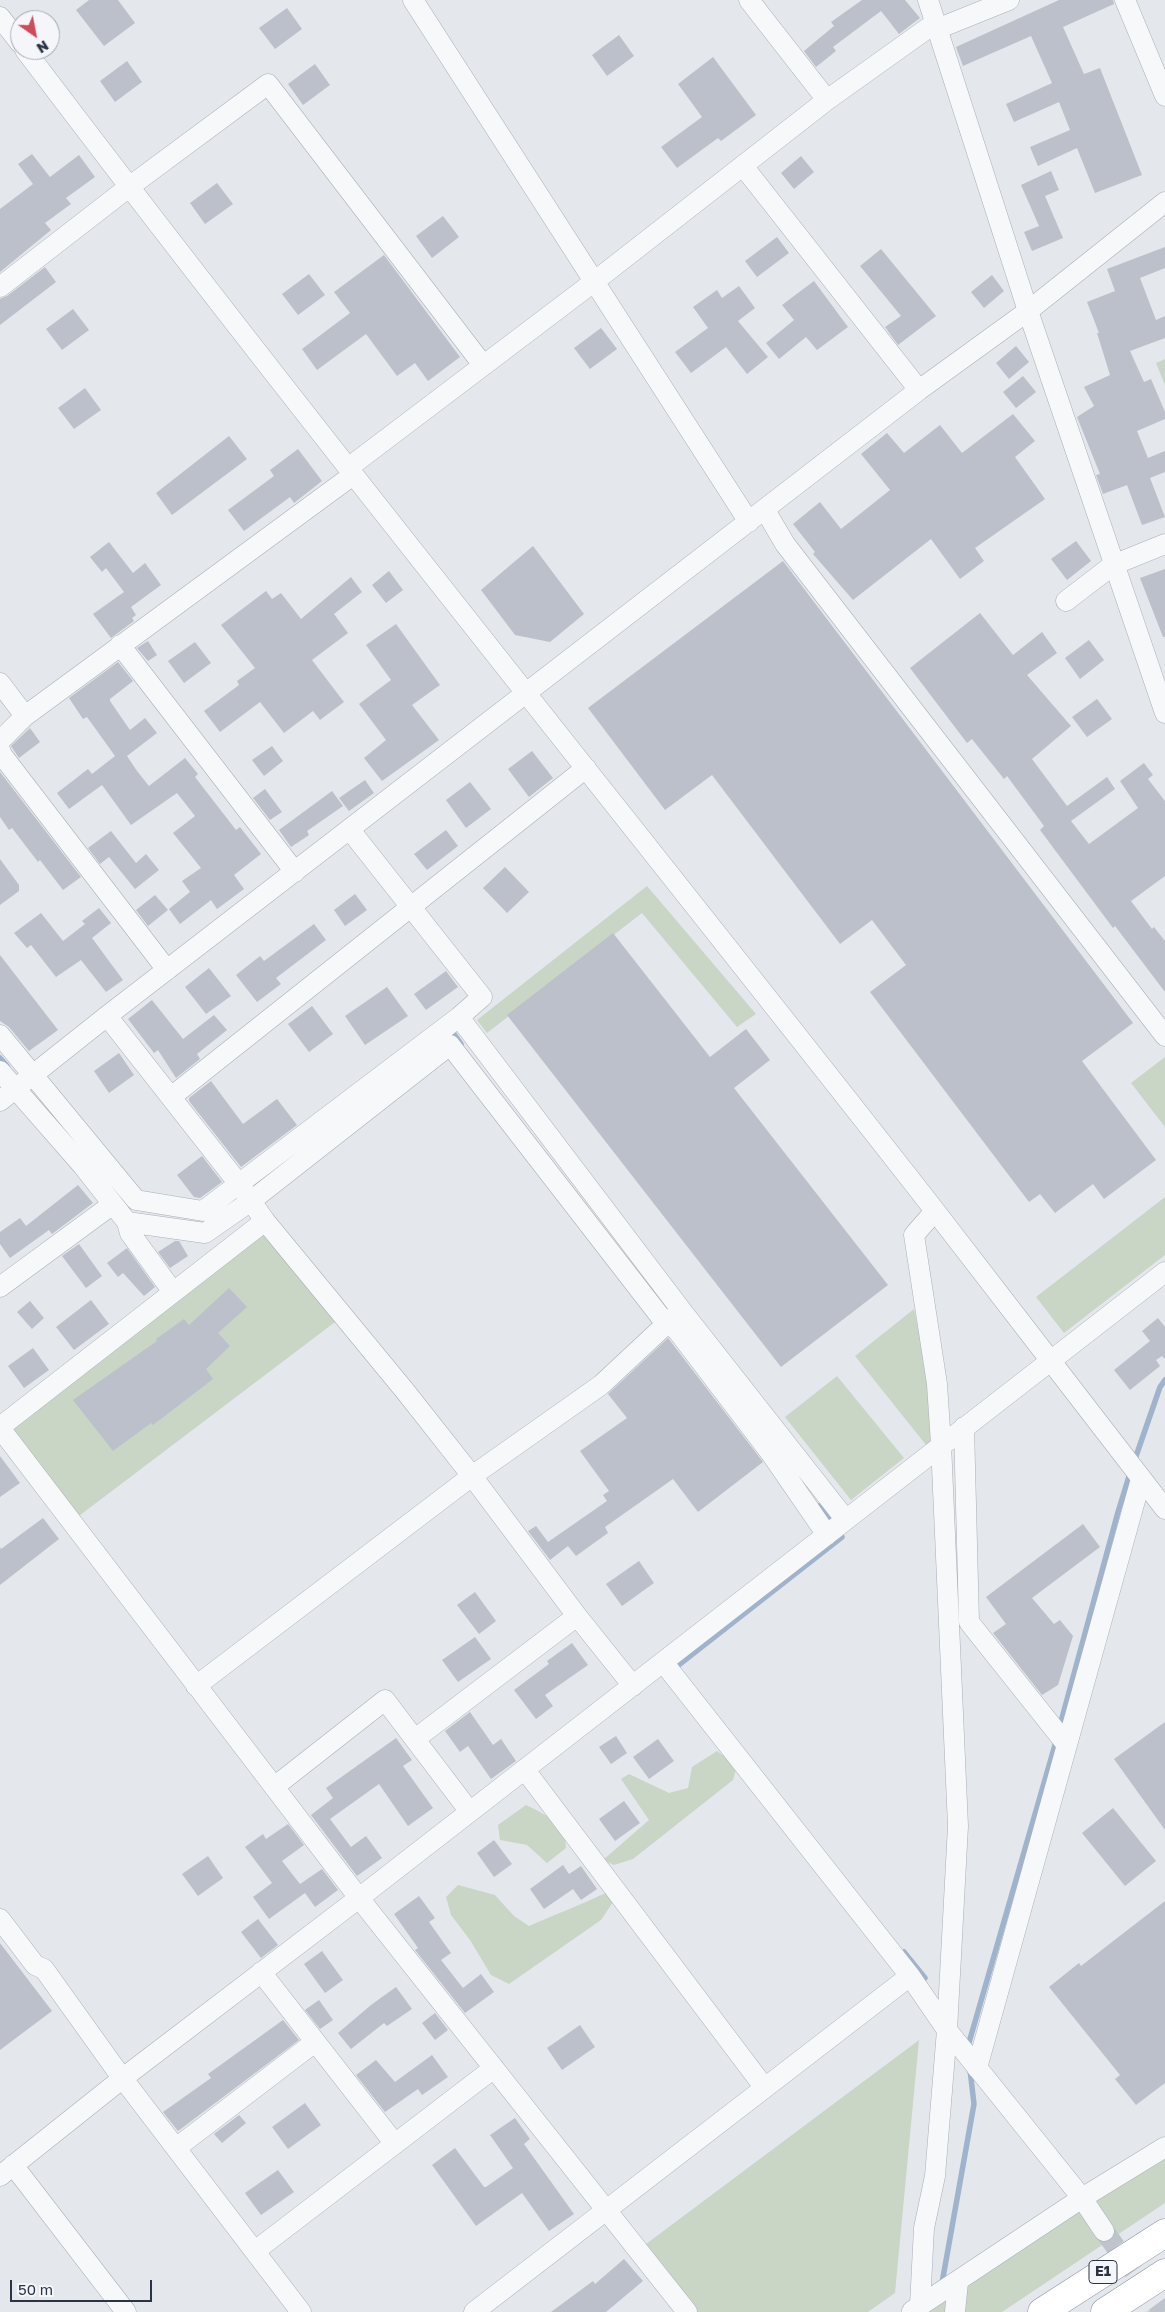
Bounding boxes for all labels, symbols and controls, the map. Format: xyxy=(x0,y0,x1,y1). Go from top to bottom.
north arrow xyxy=(10,10,60,60)
text: N xyxy=(34,37,52,57)
road number: E1 xyxy=(1089,2260,1117,2284)
scale bar xyxy=(12,2270,155,2302)
text: 50 m xyxy=(18,2280,53,2298)

